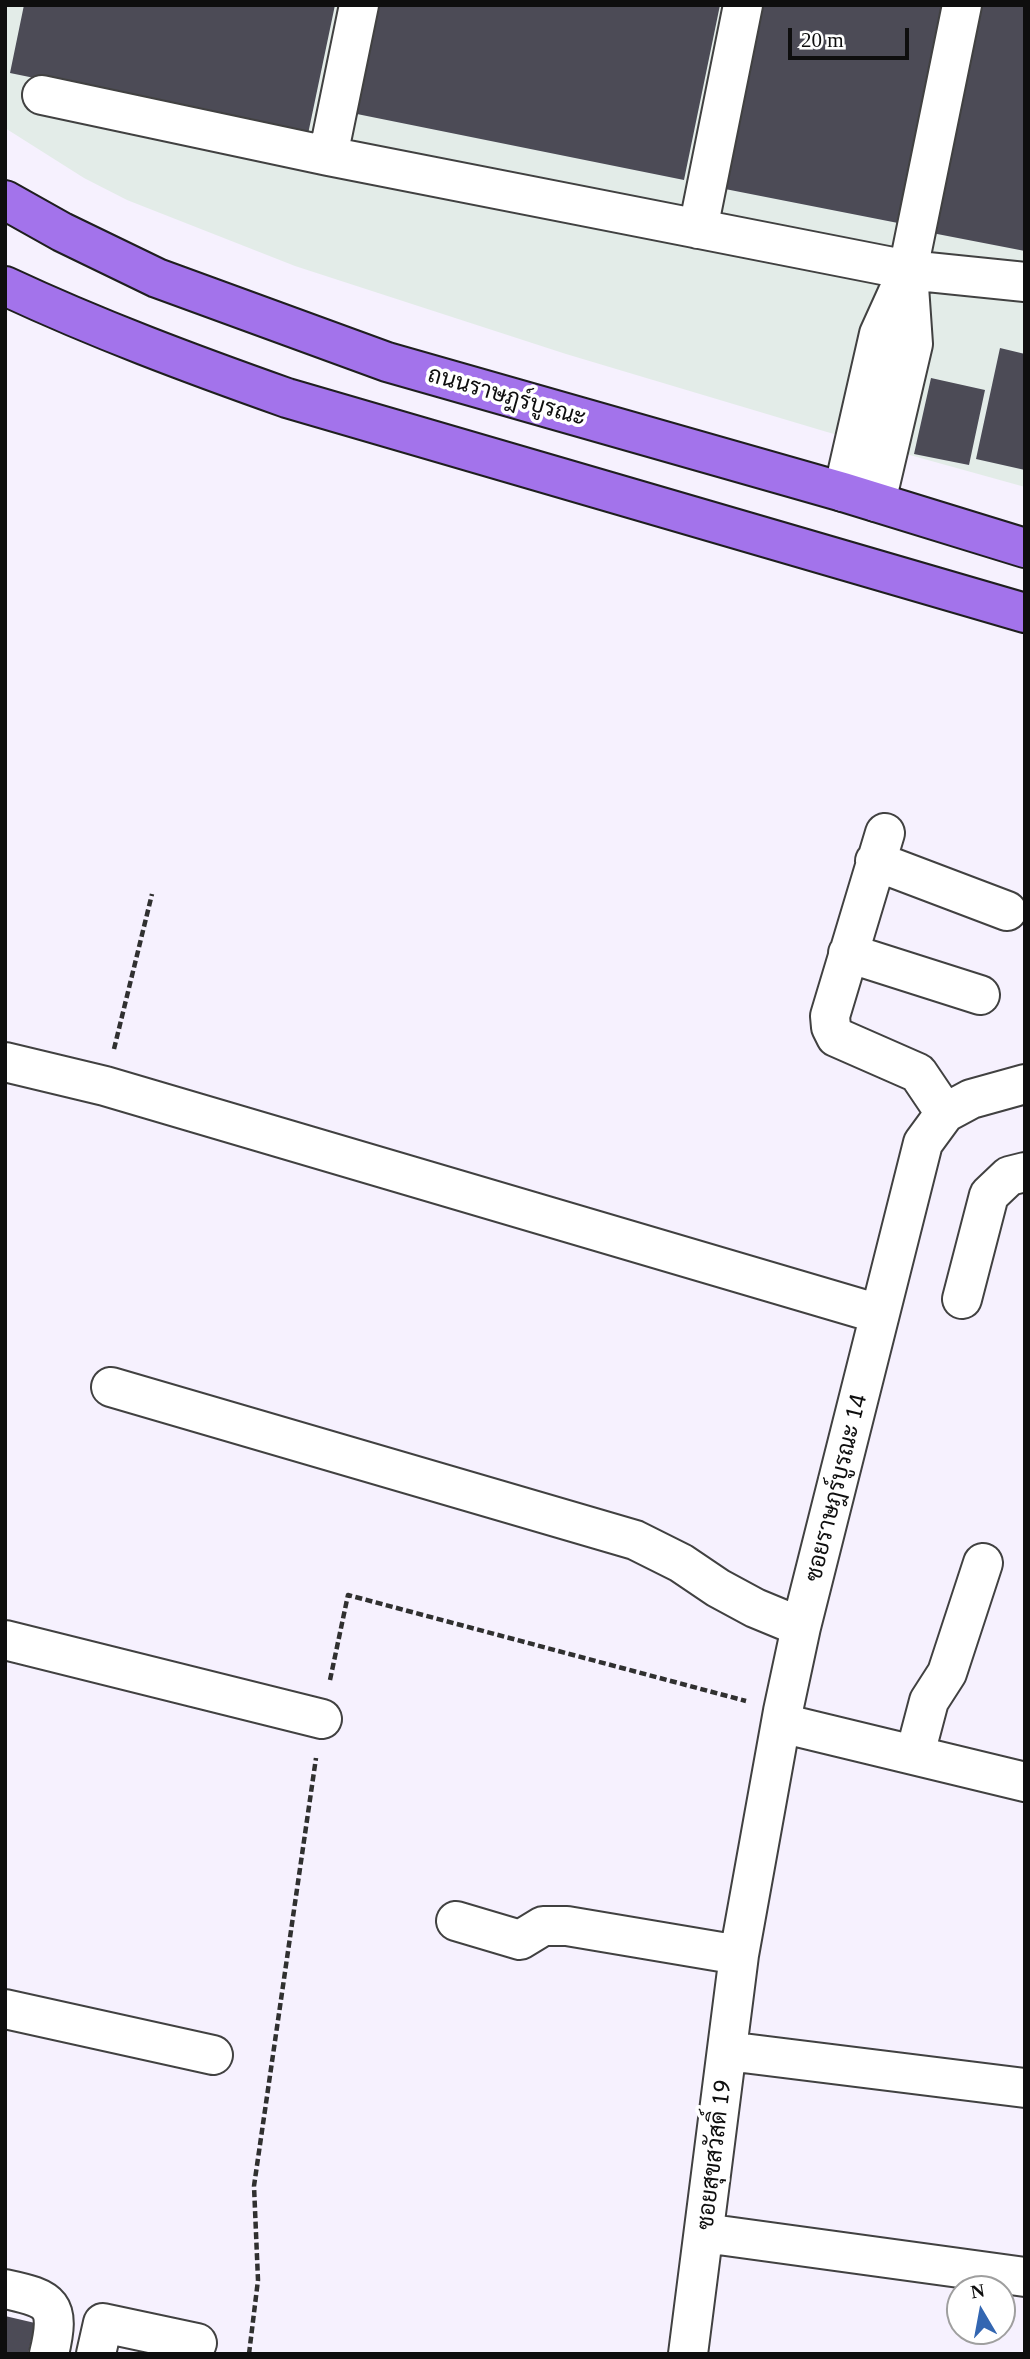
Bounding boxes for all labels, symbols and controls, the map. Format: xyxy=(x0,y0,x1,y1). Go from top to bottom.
scale bar xyxy=(792,14,913,58)
text: 20 m xyxy=(801,28,844,52)
street label: ถนนราษฎร์บูรณะ xyxy=(425,360,589,432)
street label: ซอยราษฎร์บูรณะ 14 xyxy=(799,1391,873,1585)
street label: ซอยสุขสวัสดิ์ 19 xyxy=(691,2078,737,2232)
north arrow xyxy=(946,2275,1016,2345)
text: N xyxy=(969,2279,986,2302)

